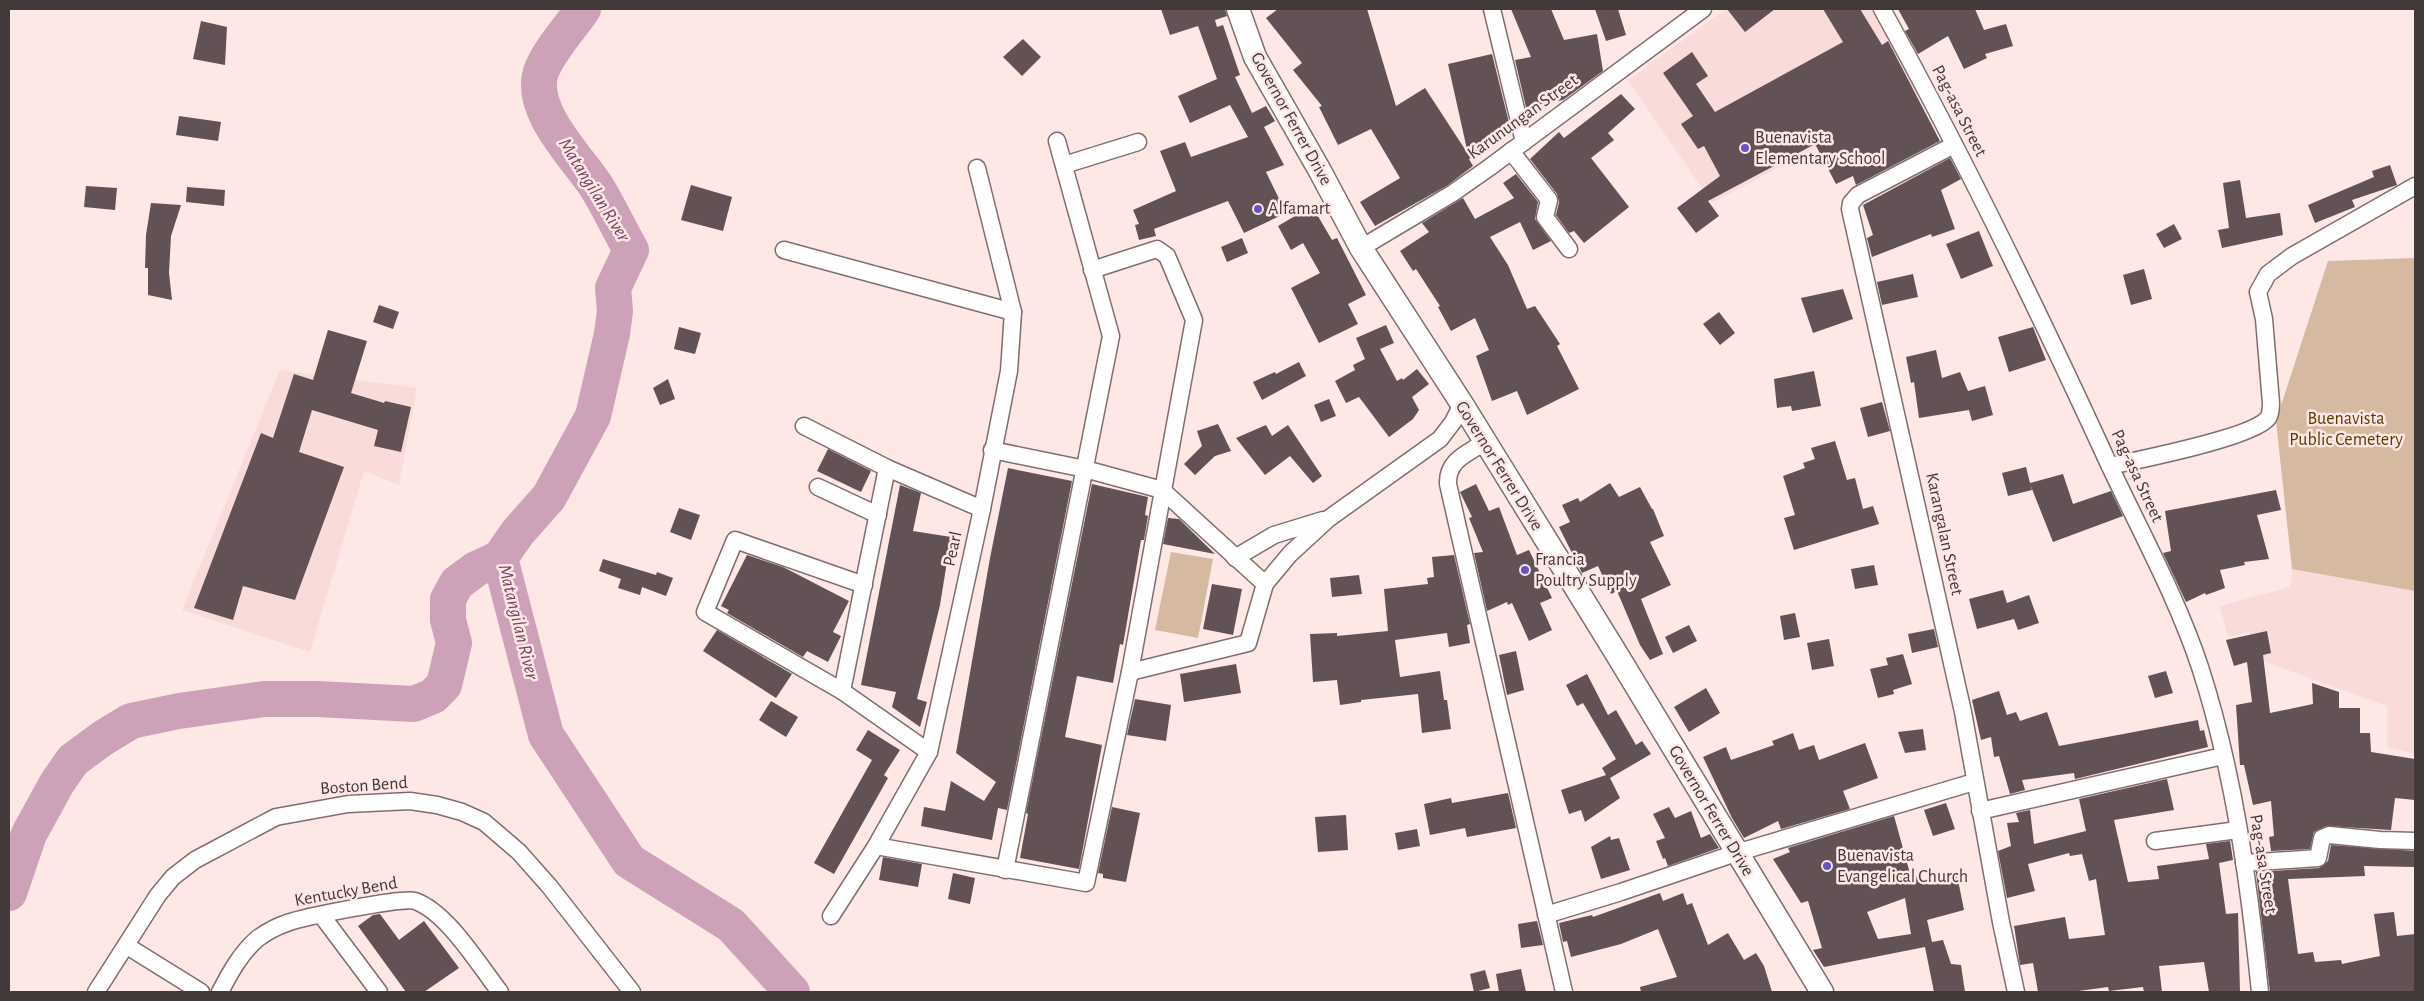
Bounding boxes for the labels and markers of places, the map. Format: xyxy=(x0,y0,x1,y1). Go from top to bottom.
place label: Buenavista Elementary School xyxy=(1755,129,1886,168)
marker: Buenavista Elementary School xyxy=(1739,142,1751,154)
place label: Alfamart xyxy=(1268,200,1331,218)
marker: Alfamart xyxy=(1252,203,1264,215)
place label: Francia Poultry Supply xyxy=(1535,551,1637,590)
marker: Francia Poultry Supply xyxy=(1519,564,1531,576)
place label: Buenavista Evangelical Church xyxy=(1837,847,1968,886)
marker: Buenavista Evangelical Church xyxy=(1821,860,1833,872)

